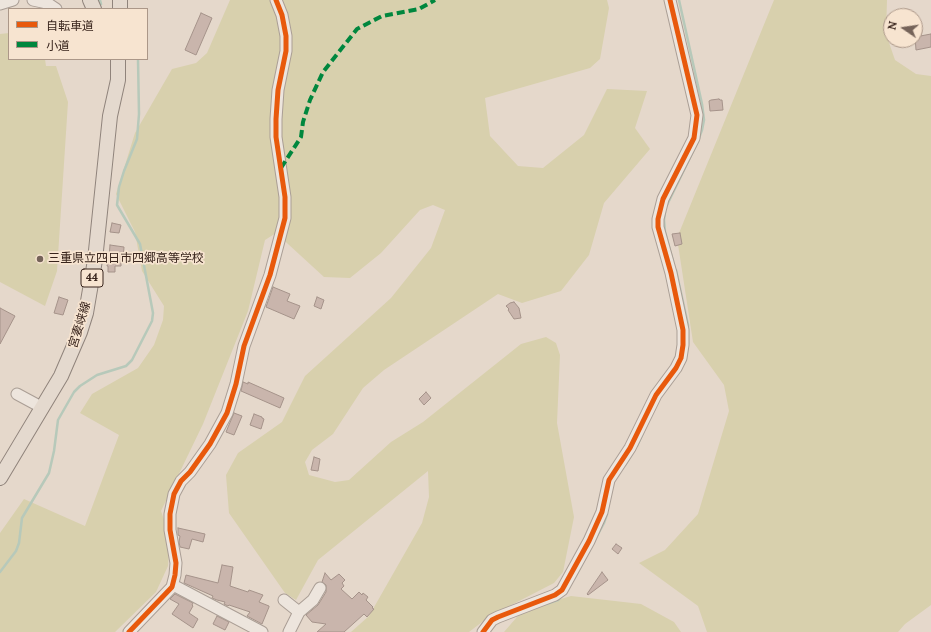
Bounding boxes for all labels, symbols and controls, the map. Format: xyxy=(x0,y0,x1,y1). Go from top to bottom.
legend xyxy=(8,8,148,60)
north arrow xyxy=(883,8,923,48)
text: 自転車道 xyxy=(46,18,94,33)
text: N xyxy=(885,20,900,31)
text: 小道 xyxy=(46,38,70,53)
place label: 三重県立四日市四郷高等学校 xyxy=(48,252,204,266)
marker: 三重県立四日市四郷高等学校 xyxy=(35,254,45,264)
road number: 44 xyxy=(81,269,103,287)
street label: 宮妻峡線 xyxy=(66,300,94,350)

